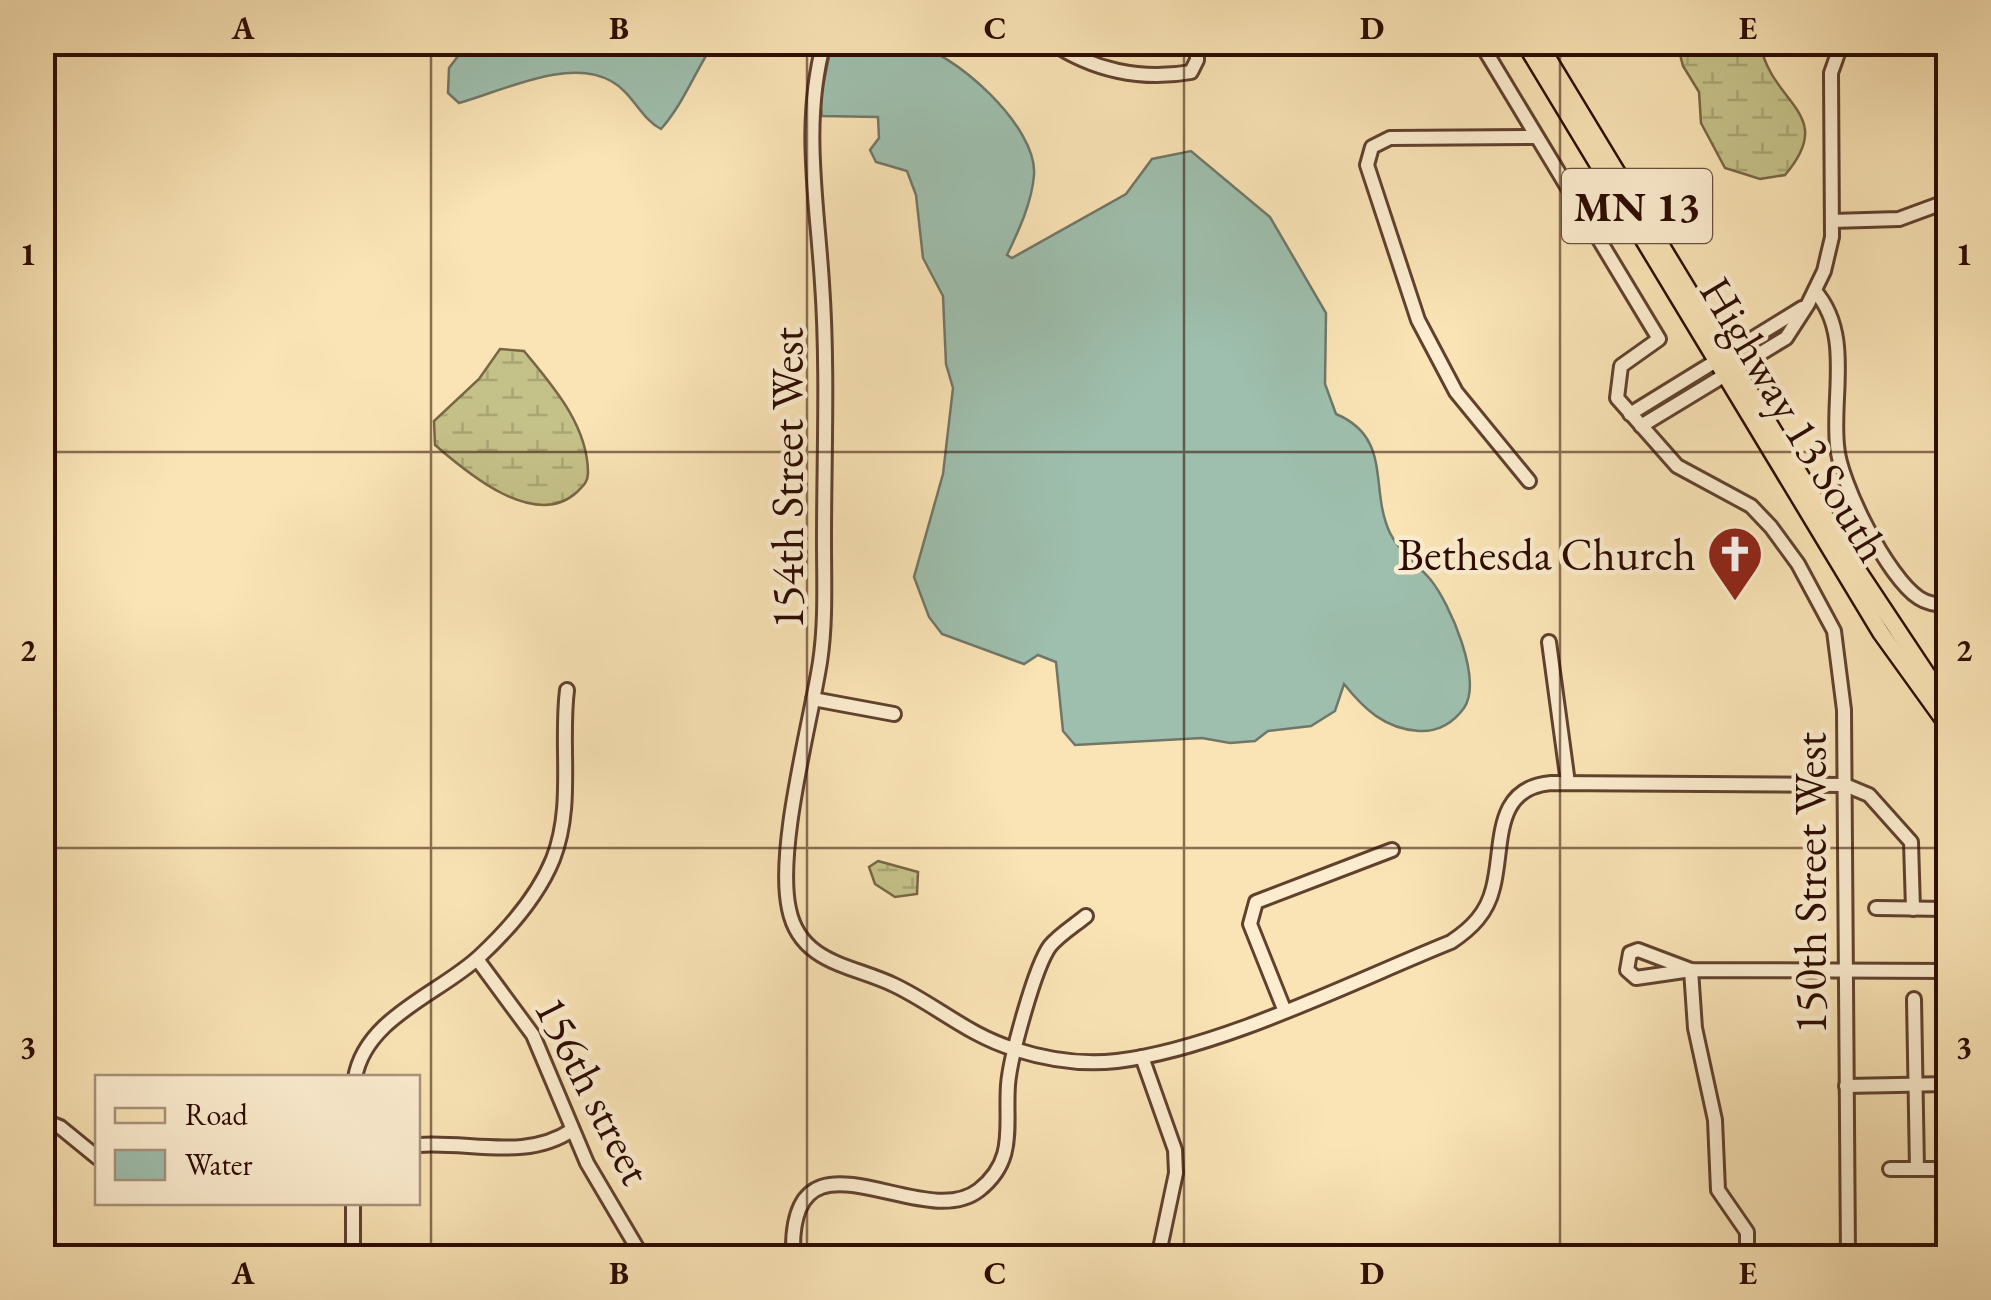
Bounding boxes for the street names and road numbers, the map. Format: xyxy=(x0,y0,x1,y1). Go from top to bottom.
road number: MN 13 xyxy=(1562,169,1712,243)
street label: Highway 13 South xyxy=(1687,266,1903,572)
street label: 154th Street West xyxy=(758,327,816,629)
street label: 150th Street West xyxy=(1781,732,1839,1034)
street label: 156th street xyxy=(522,986,666,1194)

